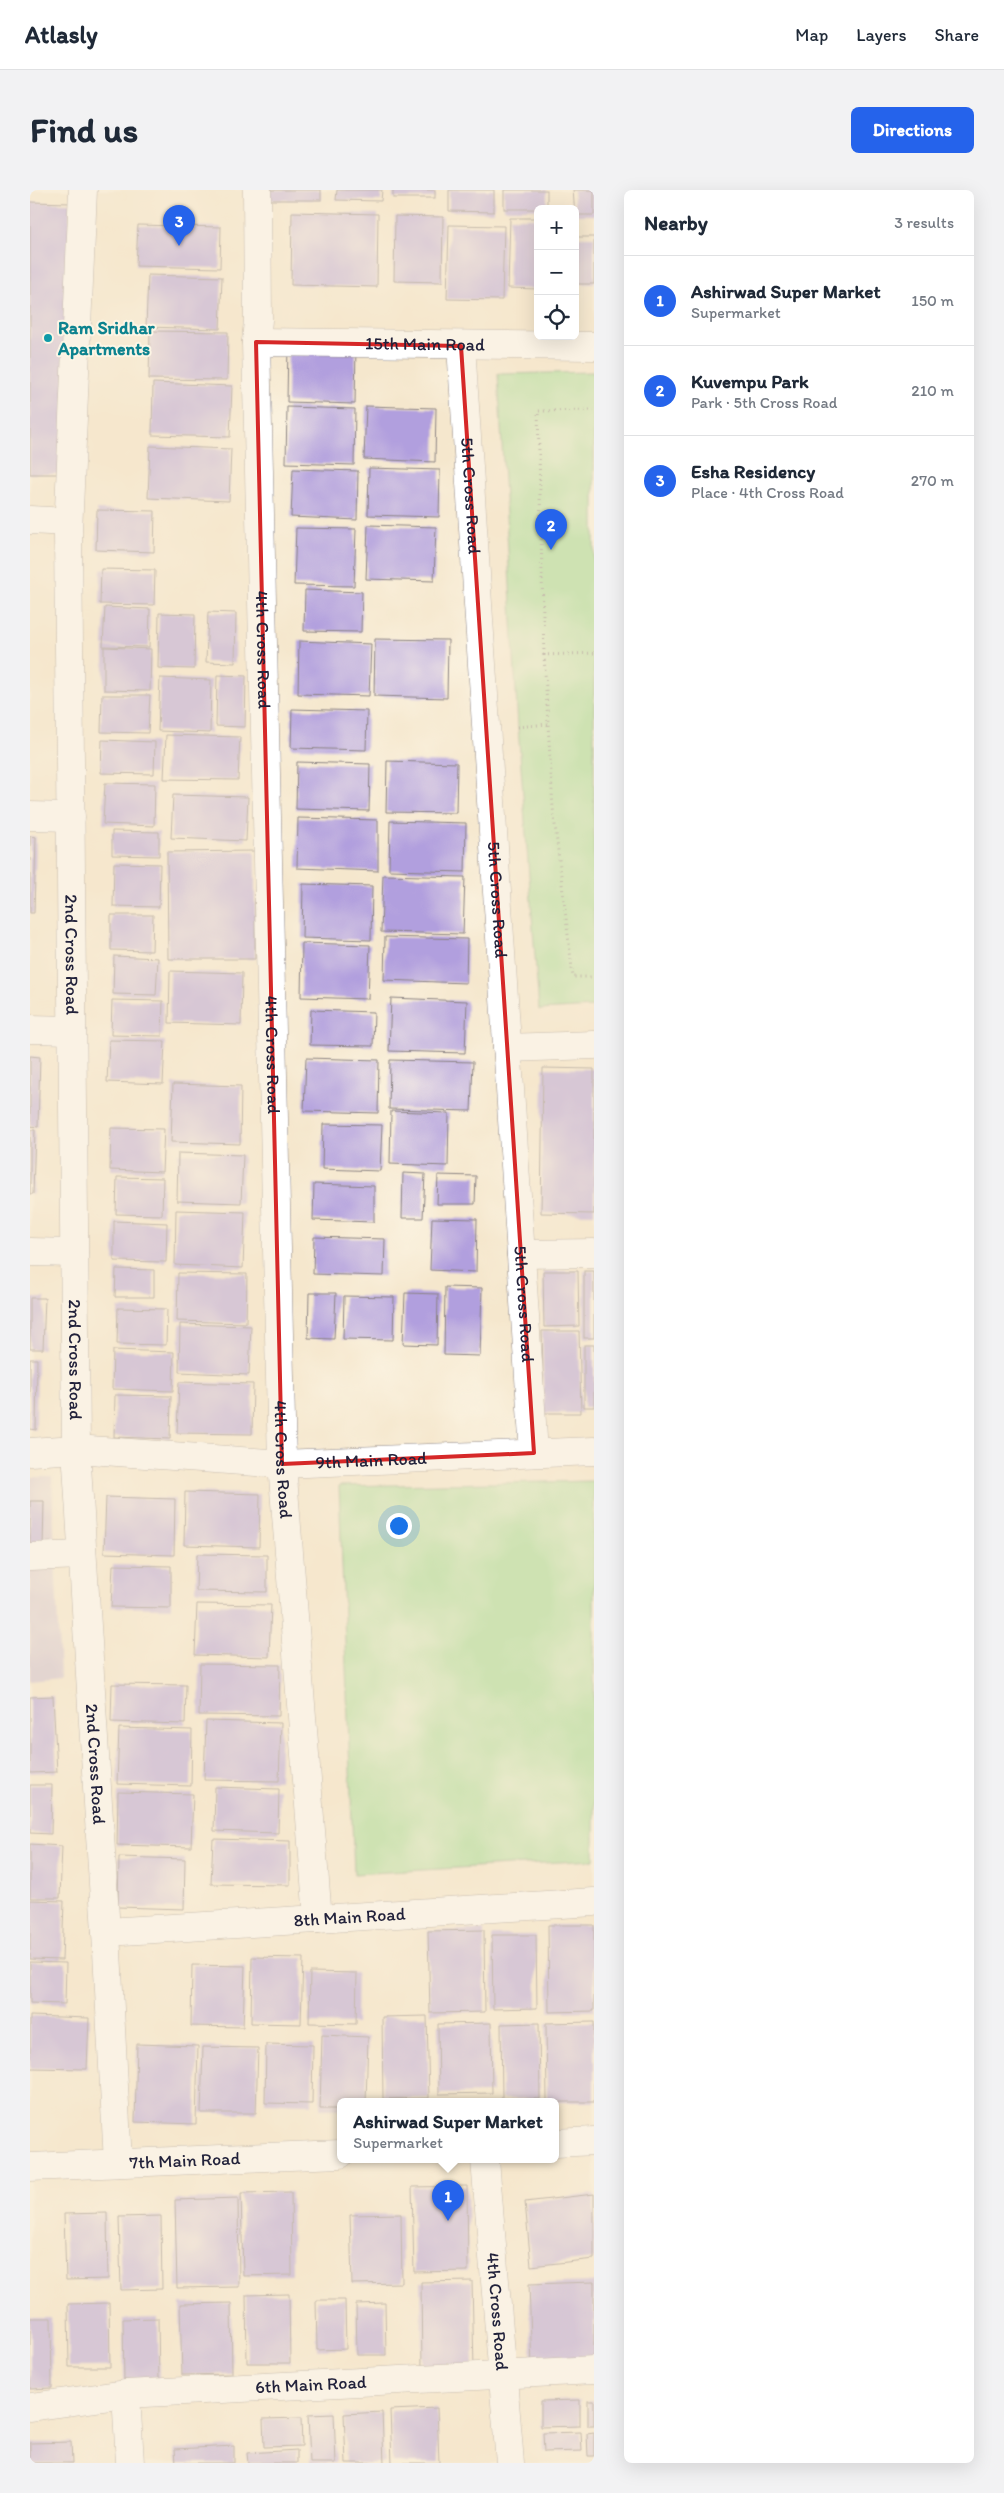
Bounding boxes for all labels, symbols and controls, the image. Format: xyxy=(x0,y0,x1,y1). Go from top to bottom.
text: Atlasly xyxy=(25,20,98,49)
text: Map xyxy=(795,24,828,46)
text: Layers xyxy=(856,24,906,46)
text: Share xyxy=(934,24,979,46)
button: Directions xyxy=(851,107,974,153)
text: Find us xyxy=(30,109,138,151)
pin: 3 xyxy=(163,205,195,246)
map controls xyxy=(534,205,579,340)
button: + xyxy=(534,205,579,250)
text: Nearby xyxy=(644,210,708,235)
text: 3 results xyxy=(894,213,954,232)
button: − xyxy=(534,250,579,295)
text: Ashirwad Super Market xyxy=(691,280,881,303)
text: 1 xyxy=(656,291,664,310)
text: 150 m xyxy=(911,291,954,310)
button: locate xyxy=(534,295,579,340)
text: Supermarket xyxy=(691,303,781,322)
place label: Ram Sridhar Apartments xyxy=(57,317,156,360)
marker: Ram Sridhar Apartments xyxy=(42,332,54,344)
street label: 15th Main Road xyxy=(365,332,485,356)
text: Kuvempu Park xyxy=(691,370,809,393)
text: 2 xyxy=(656,381,664,400)
text: 210 m xyxy=(911,381,954,400)
text: Park · 5th Cross Road xyxy=(691,393,837,412)
street label: 5th Cross Road xyxy=(456,437,486,555)
text: Esha Residency xyxy=(691,460,815,483)
text: 3 xyxy=(656,471,664,490)
text: 270 m xyxy=(911,471,954,490)
text: Place · 4th Cross Road xyxy=(691,483,844,502)
pin: 2 xyxy=(535,509,567,550)
street label: 4th Cross Road xyxy=(251,590,276,709)
street label: 5th Cross Road xyxy=(483,841,512,959)
street label: 2nd Cross Road xyxy=(60,894,83,1015)
street label: 4th Cross Road xyxy=(260,995,285,1114)
street label: 5th Cross Road xyxy=(509,1245,539,1363)
street label: 2nd Cross Road xyxy=(64,1299,87,1420)
street label: 4th Cross Road xyxy=(270,1400,297,1520)
street label: 9th Main Road xyxy=(315,1447,428,1474)
your location xyxy=(386,1513,412,1539)
street label: 2nd Cross Road xyxy=(81,1703,110,1825)
street label: 8th Main Road xyxy=(293,1903,406,1931)
popup xyxy=(337,2098,559,2163)
text: Ashirwad Super Market xyxy=(353,2110,543,2133)
text: Supermarket xyxy=(353,2133,443,2152)
street label: 7th Main Road xyxy=(129,2147,241,2174)
pin: 1 xyxy=(432,2180,464,2221)
street label: 4th Cross Road xyxy=(482,2252,513,2372)
street label: 6th Main Road xyxy=(255,2371,367,2398)

